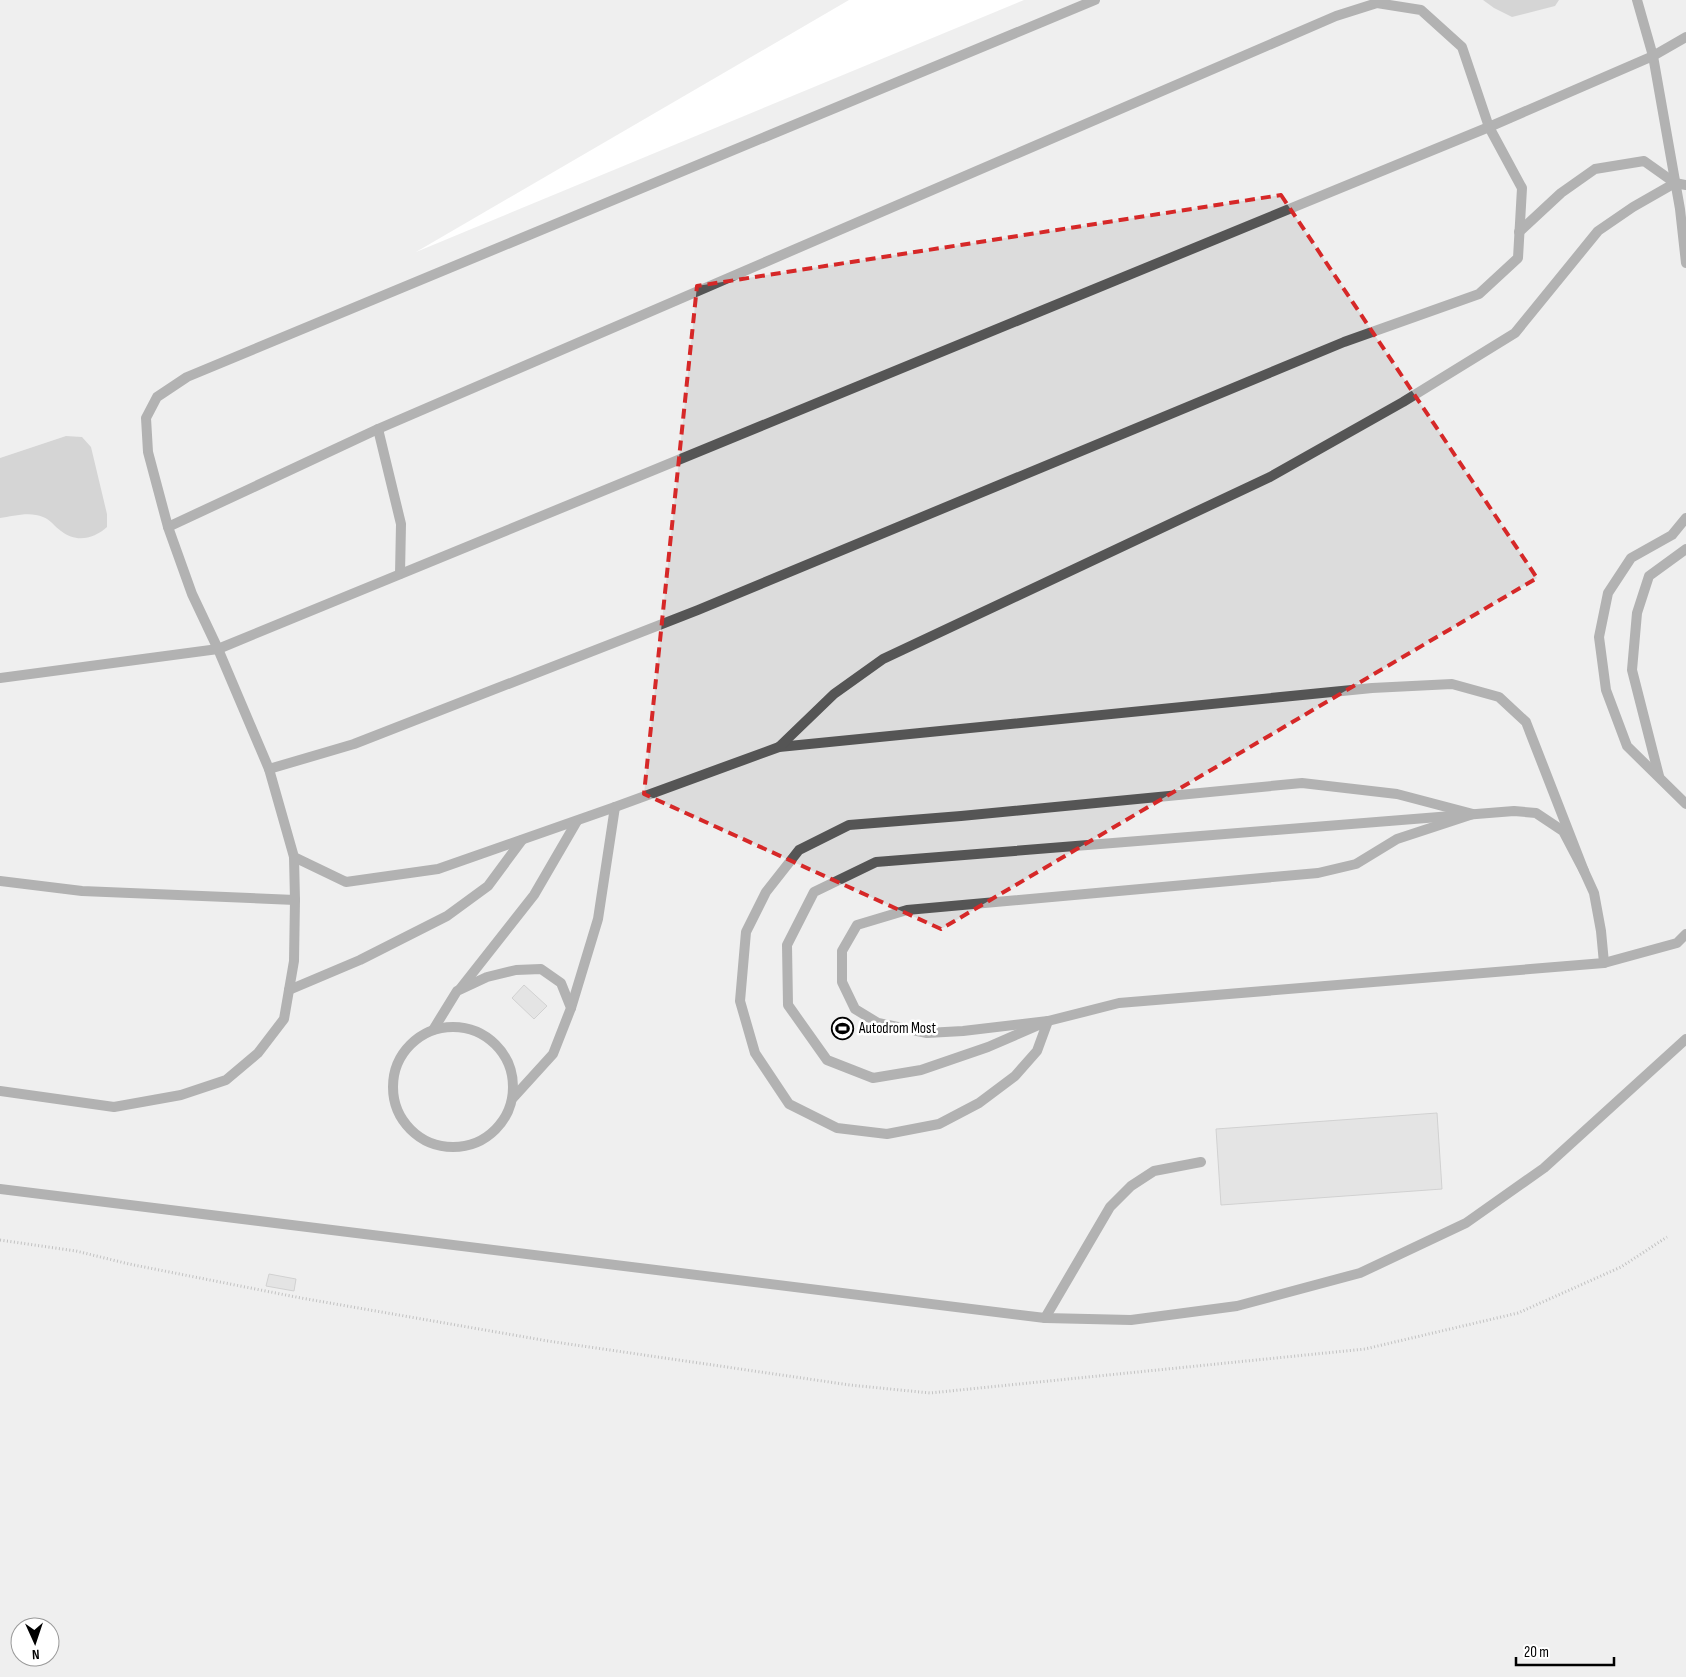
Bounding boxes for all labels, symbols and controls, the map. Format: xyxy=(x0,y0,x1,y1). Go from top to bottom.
sports icon: Autodrom Most xyxy=(831,1016,855,1040)
place label: Autodrom Most xyxy=(858,1019,936,1038)
north arrow xyxy=(10,1617,60,1667)
scale bar xyxy=(1516,1634,1614,1666)
text: 20 m xyxy=(1524,1643,1549,1662)
text: N xyxy=(31,1646,40,1663)

